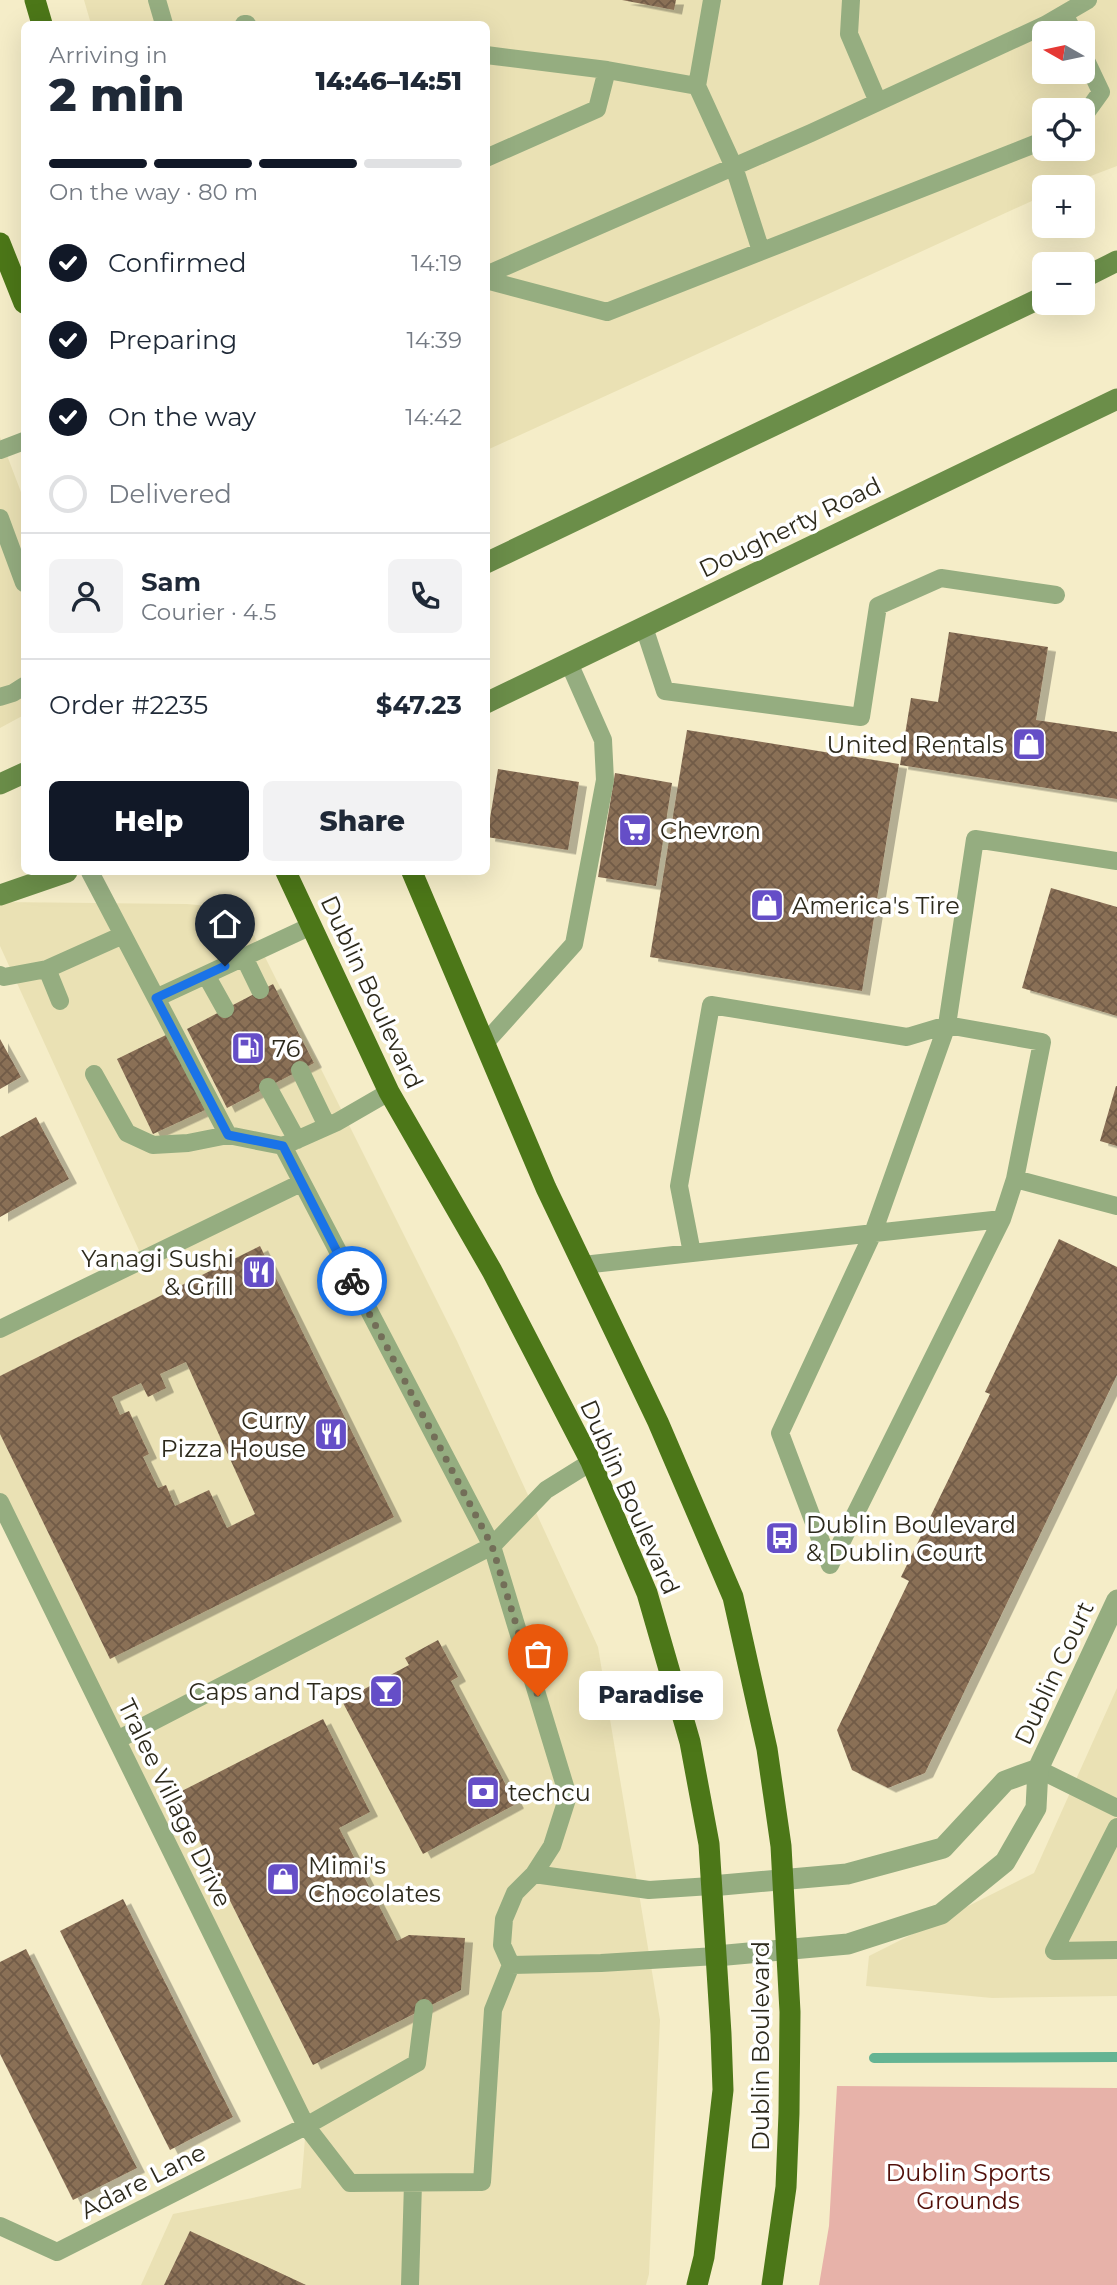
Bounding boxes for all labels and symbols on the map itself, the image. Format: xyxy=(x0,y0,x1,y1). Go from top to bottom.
north arrow xyxy=(1032,21,1096,84)
street label: Dougherty Road xyxy=(694,470,886,584)
shop icon: United Rentals xyxy=(1010,725,1048,763)
place label: United Rentals xyxy=(827,730,1004,759)
supermarket icon: Chevron xyxy=(616,811,654,849)
place label: Chevron xyxy=(660,816,761,845)
shop icon: America's Tire xyxy=(748,886,786,924)
street label: Dublin Boulevard xyxy=(315,891,429,1093)
place label: America's Tire xyxy=(792,891,960,920)
pin xyxy=(195,894,255,966)
fuel station icon: 76 xyxy=(229,1029,267,1067)
place label: 76 xyxy=(272,1034,300,1063)
place label: Yanagi Sushi & Grill xyxy=(81,1244,234,1301)
courier xyxy=(317,1246,387,1316)
restaurant icon: Yanagi Sushi & Grill xyxy=(240,1253,278,1291)
street label: Dublin Boulevard xyxy=(574,1395,686,1599)
place label: Curry Pizza House xyxy=(160,1406,306,1463)
restaurant icon: Curry Pizza House xyxy=(312,1415,350,1453)
place label: Dublin Boulevard & Dublin Court xyxy=(806,1510,1016,1567)
bus stop icon: Dublin Boulevard & Dublin Court xyxy=(763,1519,801,1557)
street label: Dublin Court xyxy=(1008,1596,1100,1749)
pin xyxy=(508,1624,568,1696)
bar icon: Caps and Taps xyxy=(367,1672,405,1710)
callout: Paradise xyxy=(580,1672,724,1720)
place label: Caps and Taps xyxy=(189,1677,362,1706)
street label: Tralee Village Drive xyxy=(112,1694,238,1912)
bank icon: techcu xyxy=(464,1773,502,1811)
place label: techcu xyxy=(508,1778,591,1807)
place label: Mimi's Chocolates xyxy=(308,1851,441,1908)
shop icon: Mimi's Chocolates xyxy=(264,1860,302,1898)
street label: Dublin Boulevard xyxy=(746,1941,775,2151)
street label: Adare Lane xyxy=(76,2137,210,2225)
park label: Dublin Sports Grounds xyxy=(885,2158,1051,2215)

